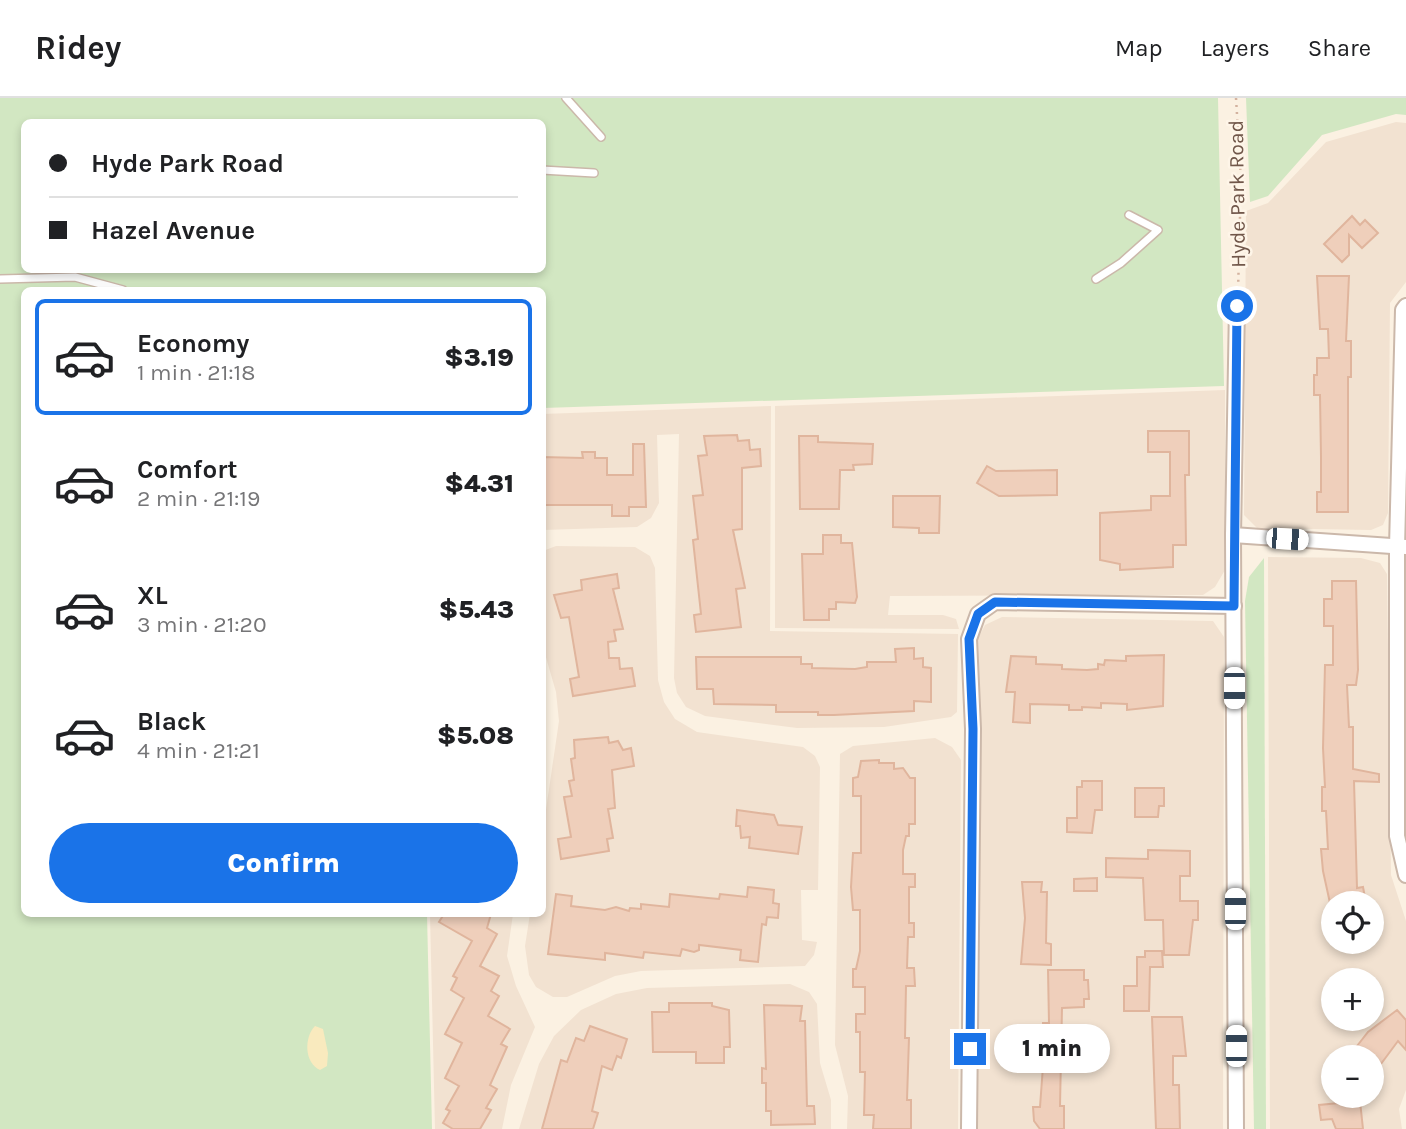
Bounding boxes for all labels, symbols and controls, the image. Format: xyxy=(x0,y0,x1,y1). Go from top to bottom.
text: Ridey xyxy=(35,29,121,67)
text: Map xyxy=(1115,34,1163,62)
text: Layers xyxy=(1201,34,1270,62)
text: Share xyxy=(1308,34,1371,62)
street label: Hyde Park Road xyxy=(1224,120,1250,268)
text: Hyde Park Road xyxy=(91,148,284,179)
text: Hazel Avenue xyxy=(91,215,255,246)
route start xyxy=(1221,290,1253,322)
icon: car xyxy=(53,326,116,389)
text: Economy xyxy=(137,328,249,359)
text: $3.19 xyxy=(444,342,514,373)
text: 1 min · 21:18 xyxy=(137,359,255,386)
icon: car xyxy=(53,452,116,515)
text: Comfort xyxy=(137,454,238,485)
text: $4.31 xyxy=(444,468,514,499)
text: 2 min · 21:19 xyxy=(137,485,260,512)
car xyxy=(1266,527,1309,551)
icon: car xyxy=(53,578,116,641)
text: XL xyxy=(137,580,168,611)
text: $5.43 xyxy=(439,594,514,625)
text: 3 min · 21:20 xyxy=(137,611,267,638)
car xyxy=(1224,667,1245,709)
icon: car xyxy=(53,704,116,767)
text: Black xyxy=(137,706,206,737)
text: $5.08 xyxy=(437,720,514,751)
text: 4 min · 21:21 xyxy=(137,737,260,764)
button: Confirm xyxy=(49,823,518,903)
car xyxy=(1225,888,1246,930)
map controls xyxy=(1321,891,1384,1108)
button: locate xyxy=(1321,891,1384,954)
button: + xyxy=(1321,968,1384,1031)
callout: 1 min xyxy=(995,1024,1110,1074)
car xyxy=(1226,1025,1247,1067)
route end xyxy=(954,1033,986,1065)
text: 1 min xyxy=(1022,1035,1082,1062)
button: − xyxy=(1321,1045,1384,1108)

